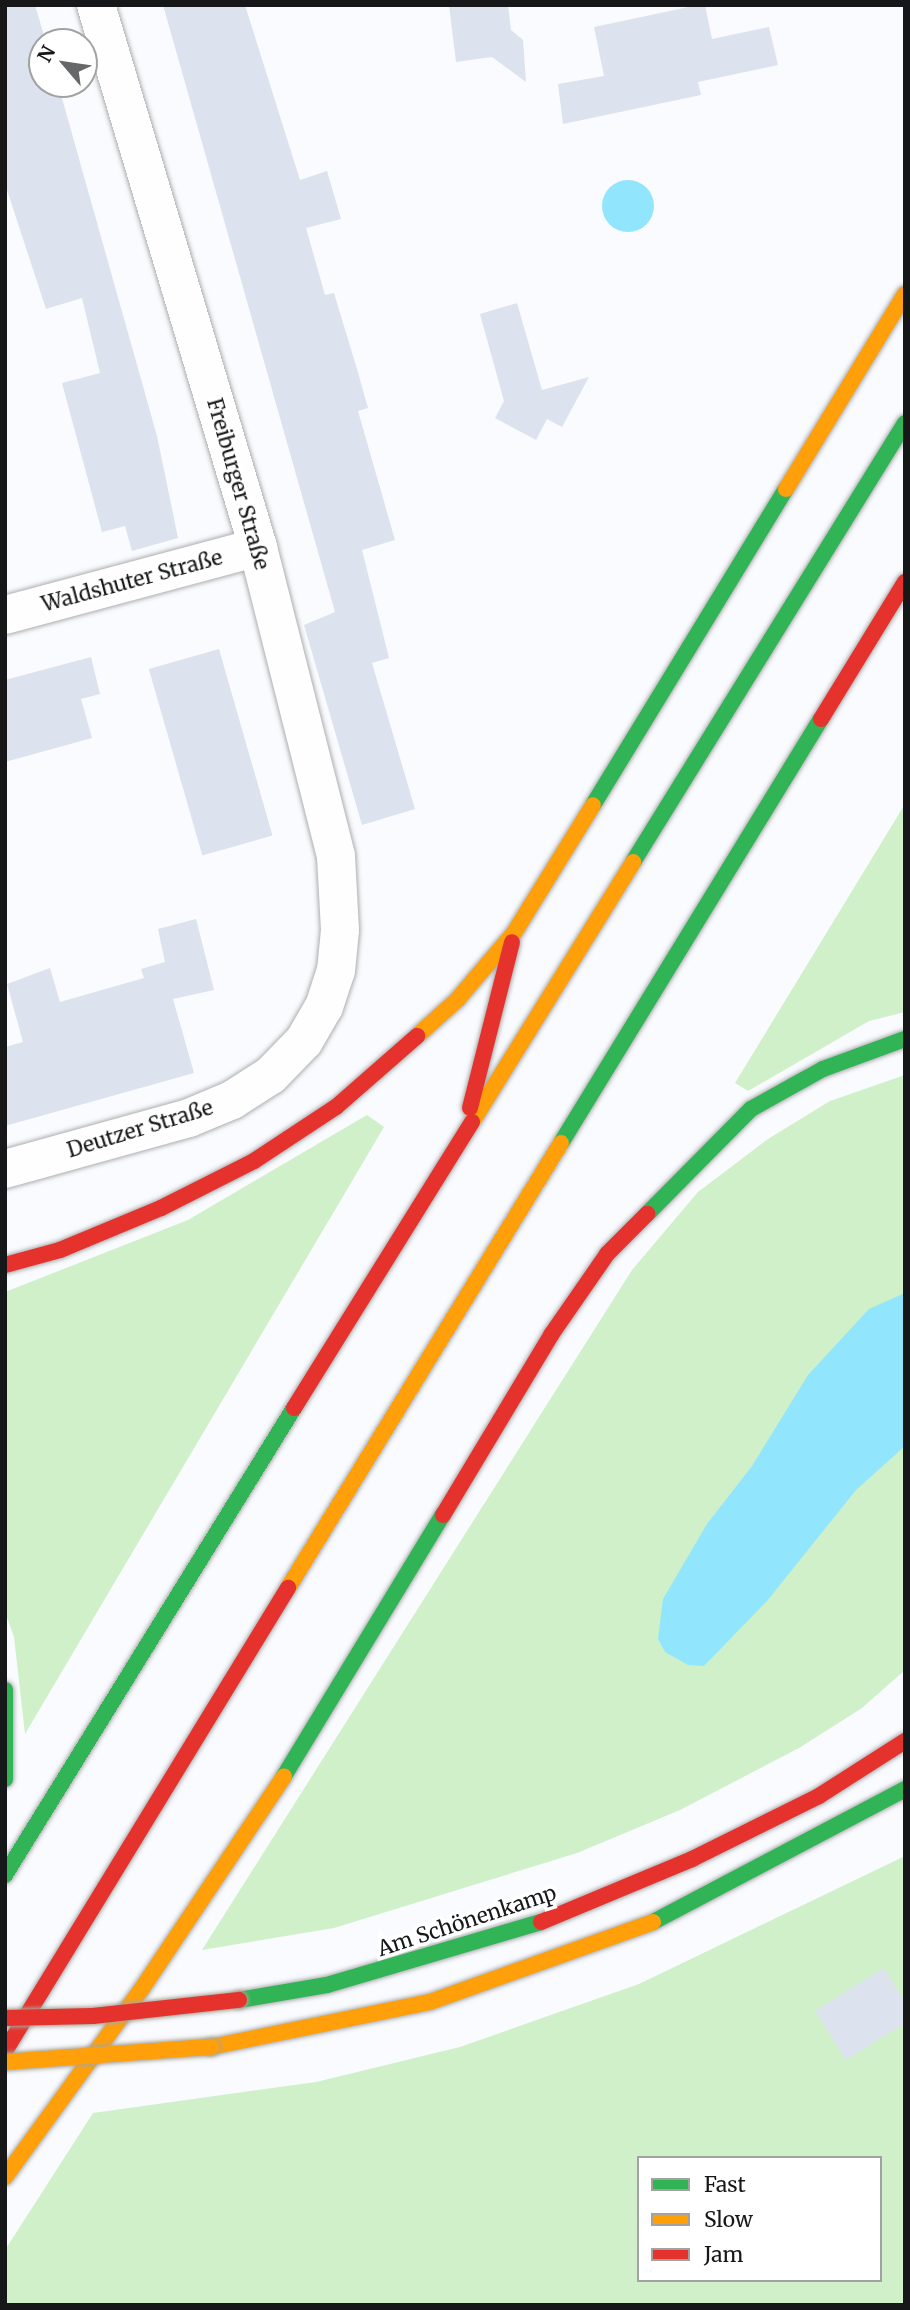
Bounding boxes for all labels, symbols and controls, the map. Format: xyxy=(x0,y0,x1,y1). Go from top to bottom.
north arrow xyxy=(28,28,98,98)
text: N xyxy=(32,41,61,66)
street label: Freiburger Straße xyxy=(201,395,275,573)
street label: Waldshuter Straße xyxy=(39,545,225,617)
street label: Deutzer Straße xyxy=(64,1095,216,1163)
street label: Am Schönenkamp xyxy=(374,1880,560,1962)
legend xyxy=(637,2156,882,2282)
text: Fast xyxy=(704,2171,746,2198)
text: Slow xyxy=(704,2206,753,2233)
text: Jam xyxy=(704,2241,743,2268)

